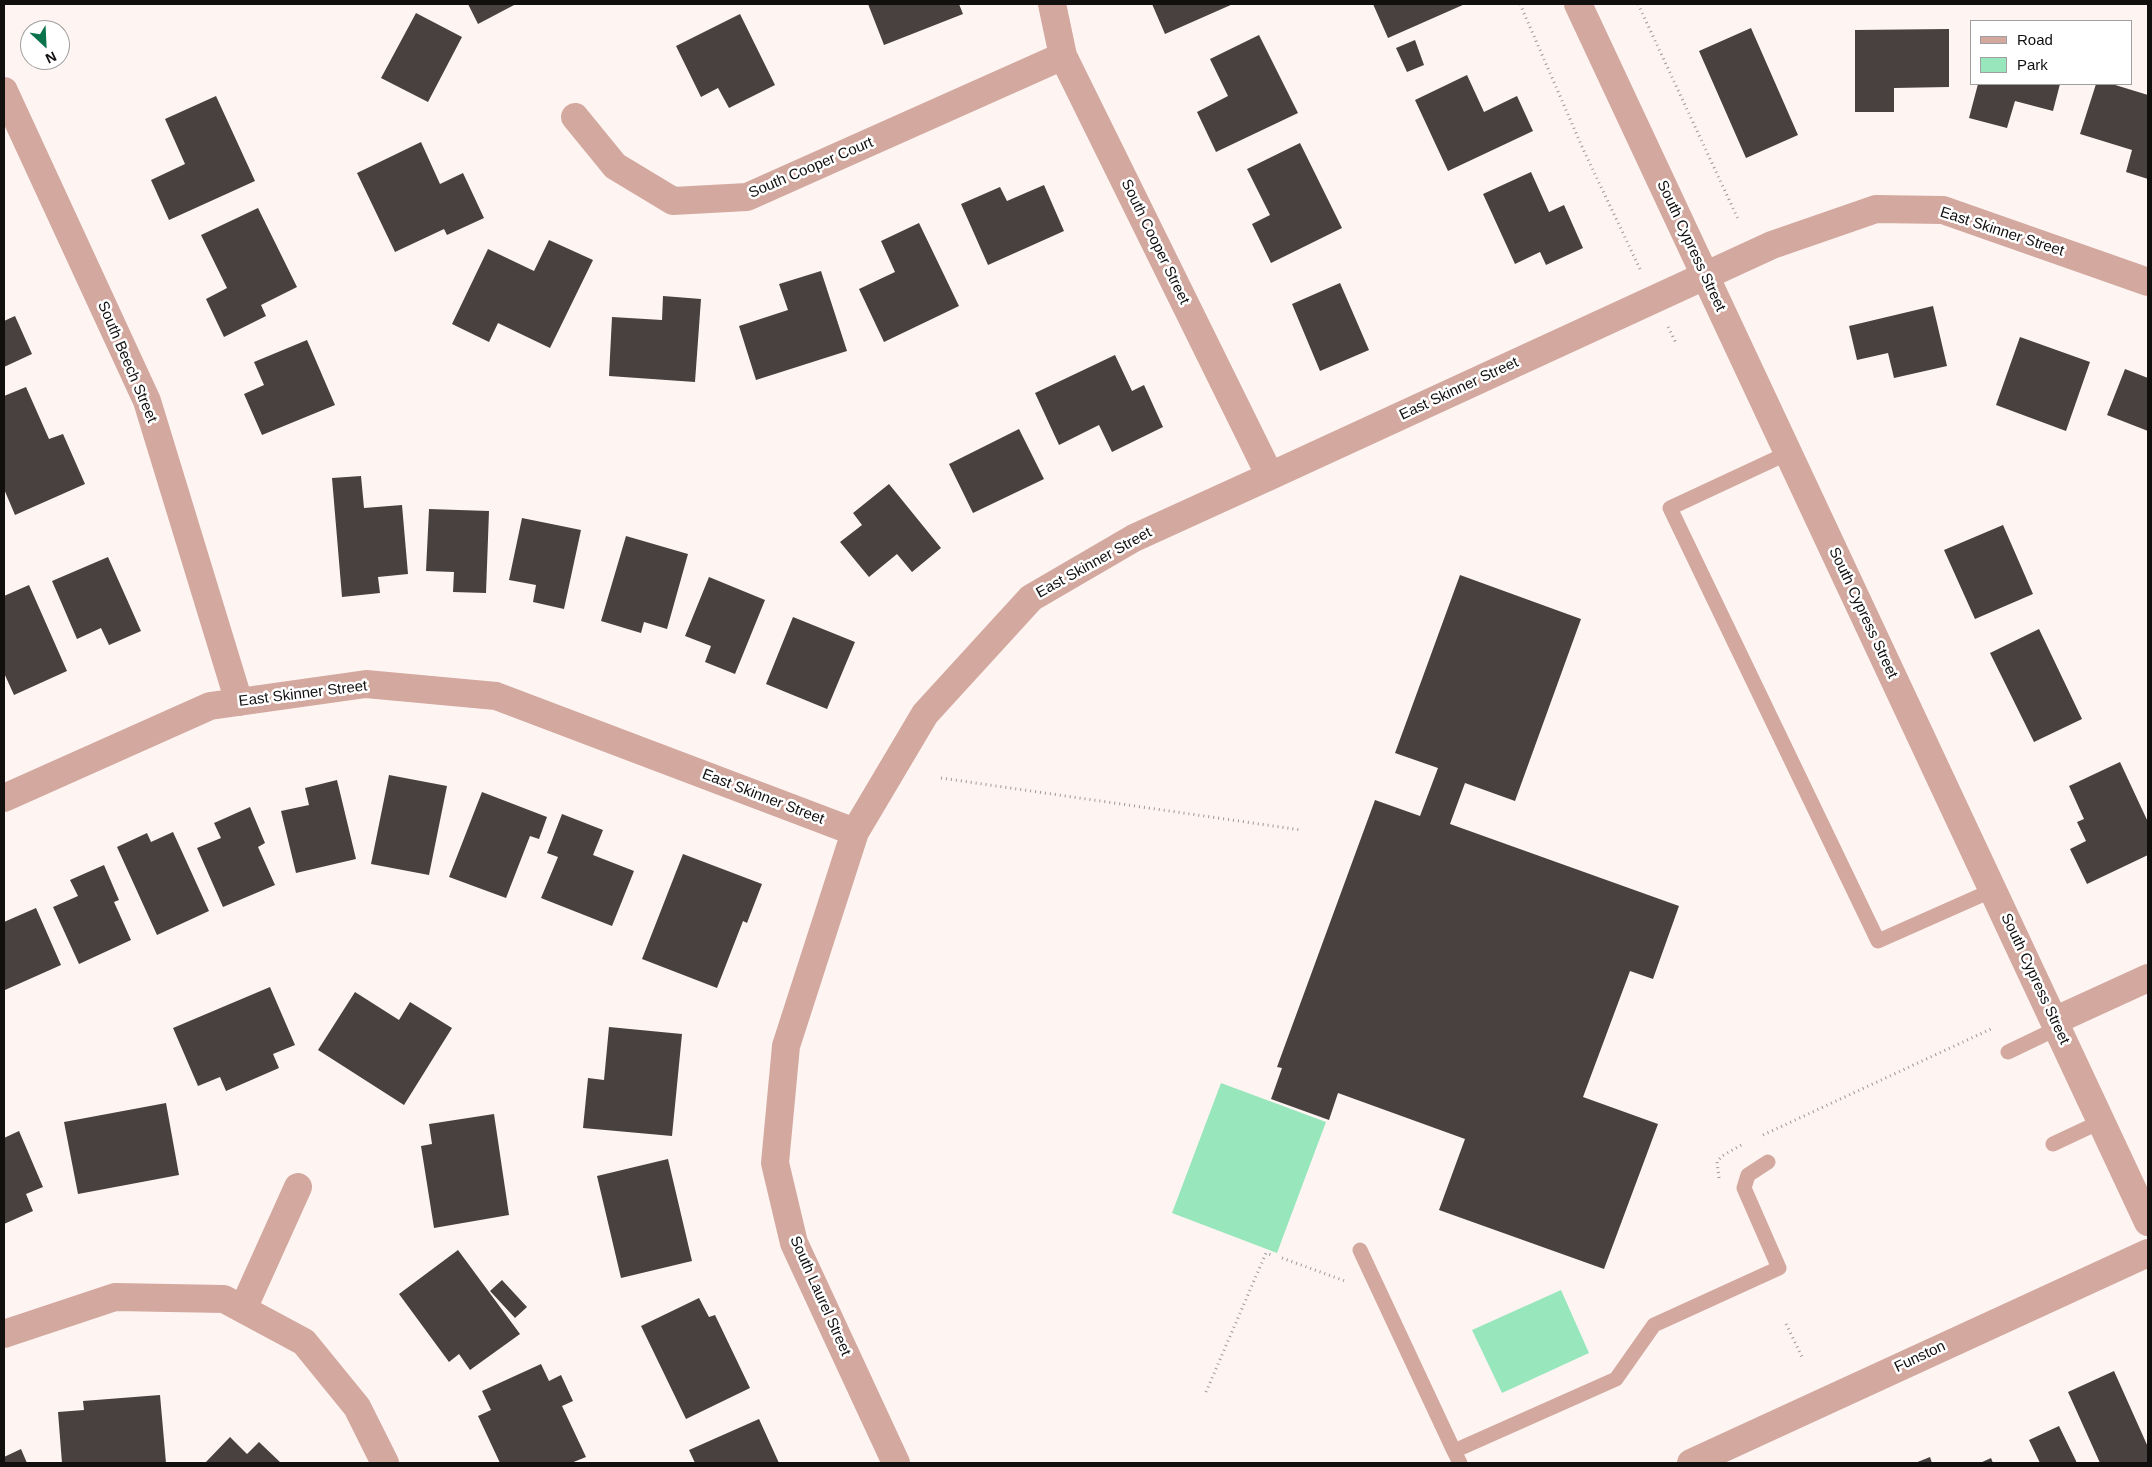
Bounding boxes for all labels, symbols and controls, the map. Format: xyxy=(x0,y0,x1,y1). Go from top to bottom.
north arrow xyxy=(20,20,70,70)
legend xyxy=(1970,20,2132,85)
text: Road xyxy=(2017,31,2053,48)
text: N xyxy=(43,48,59,67)
text: Park xyxy=(2017,56,2048,73)
street label: South Cooper Court xyxy=(746,134,876,202)
street label: South Cooper Street xyxy=(1117,177,1193,307)
street label: South Cypress Street xyxy=(1653,178,1729,314)
street label: East Skinner Street xyxy=(1938,203,2066,261)
street label: South Beech Street xyxy=(93,299,161,425)
street label: East Skinner Street xyxy=(1397,354,1521,424)
street label: East Skinner Street xyxy=(1033,524,1155,602)
street label: South Cypress Street xyxy=(1825,545,1901,681)
street label: East Skinner Street xyxy=(238,677,368,711)
street label: East Skinner Street xyxy=(699,765,827,829)
street label: South Cypress Street xyxy=(1997,911,2073,1047)
street label: South Laurel Street xyxy=(785,1233,855,1359)
street label: Funston xyxy=(1892,1337,1948,1377)

